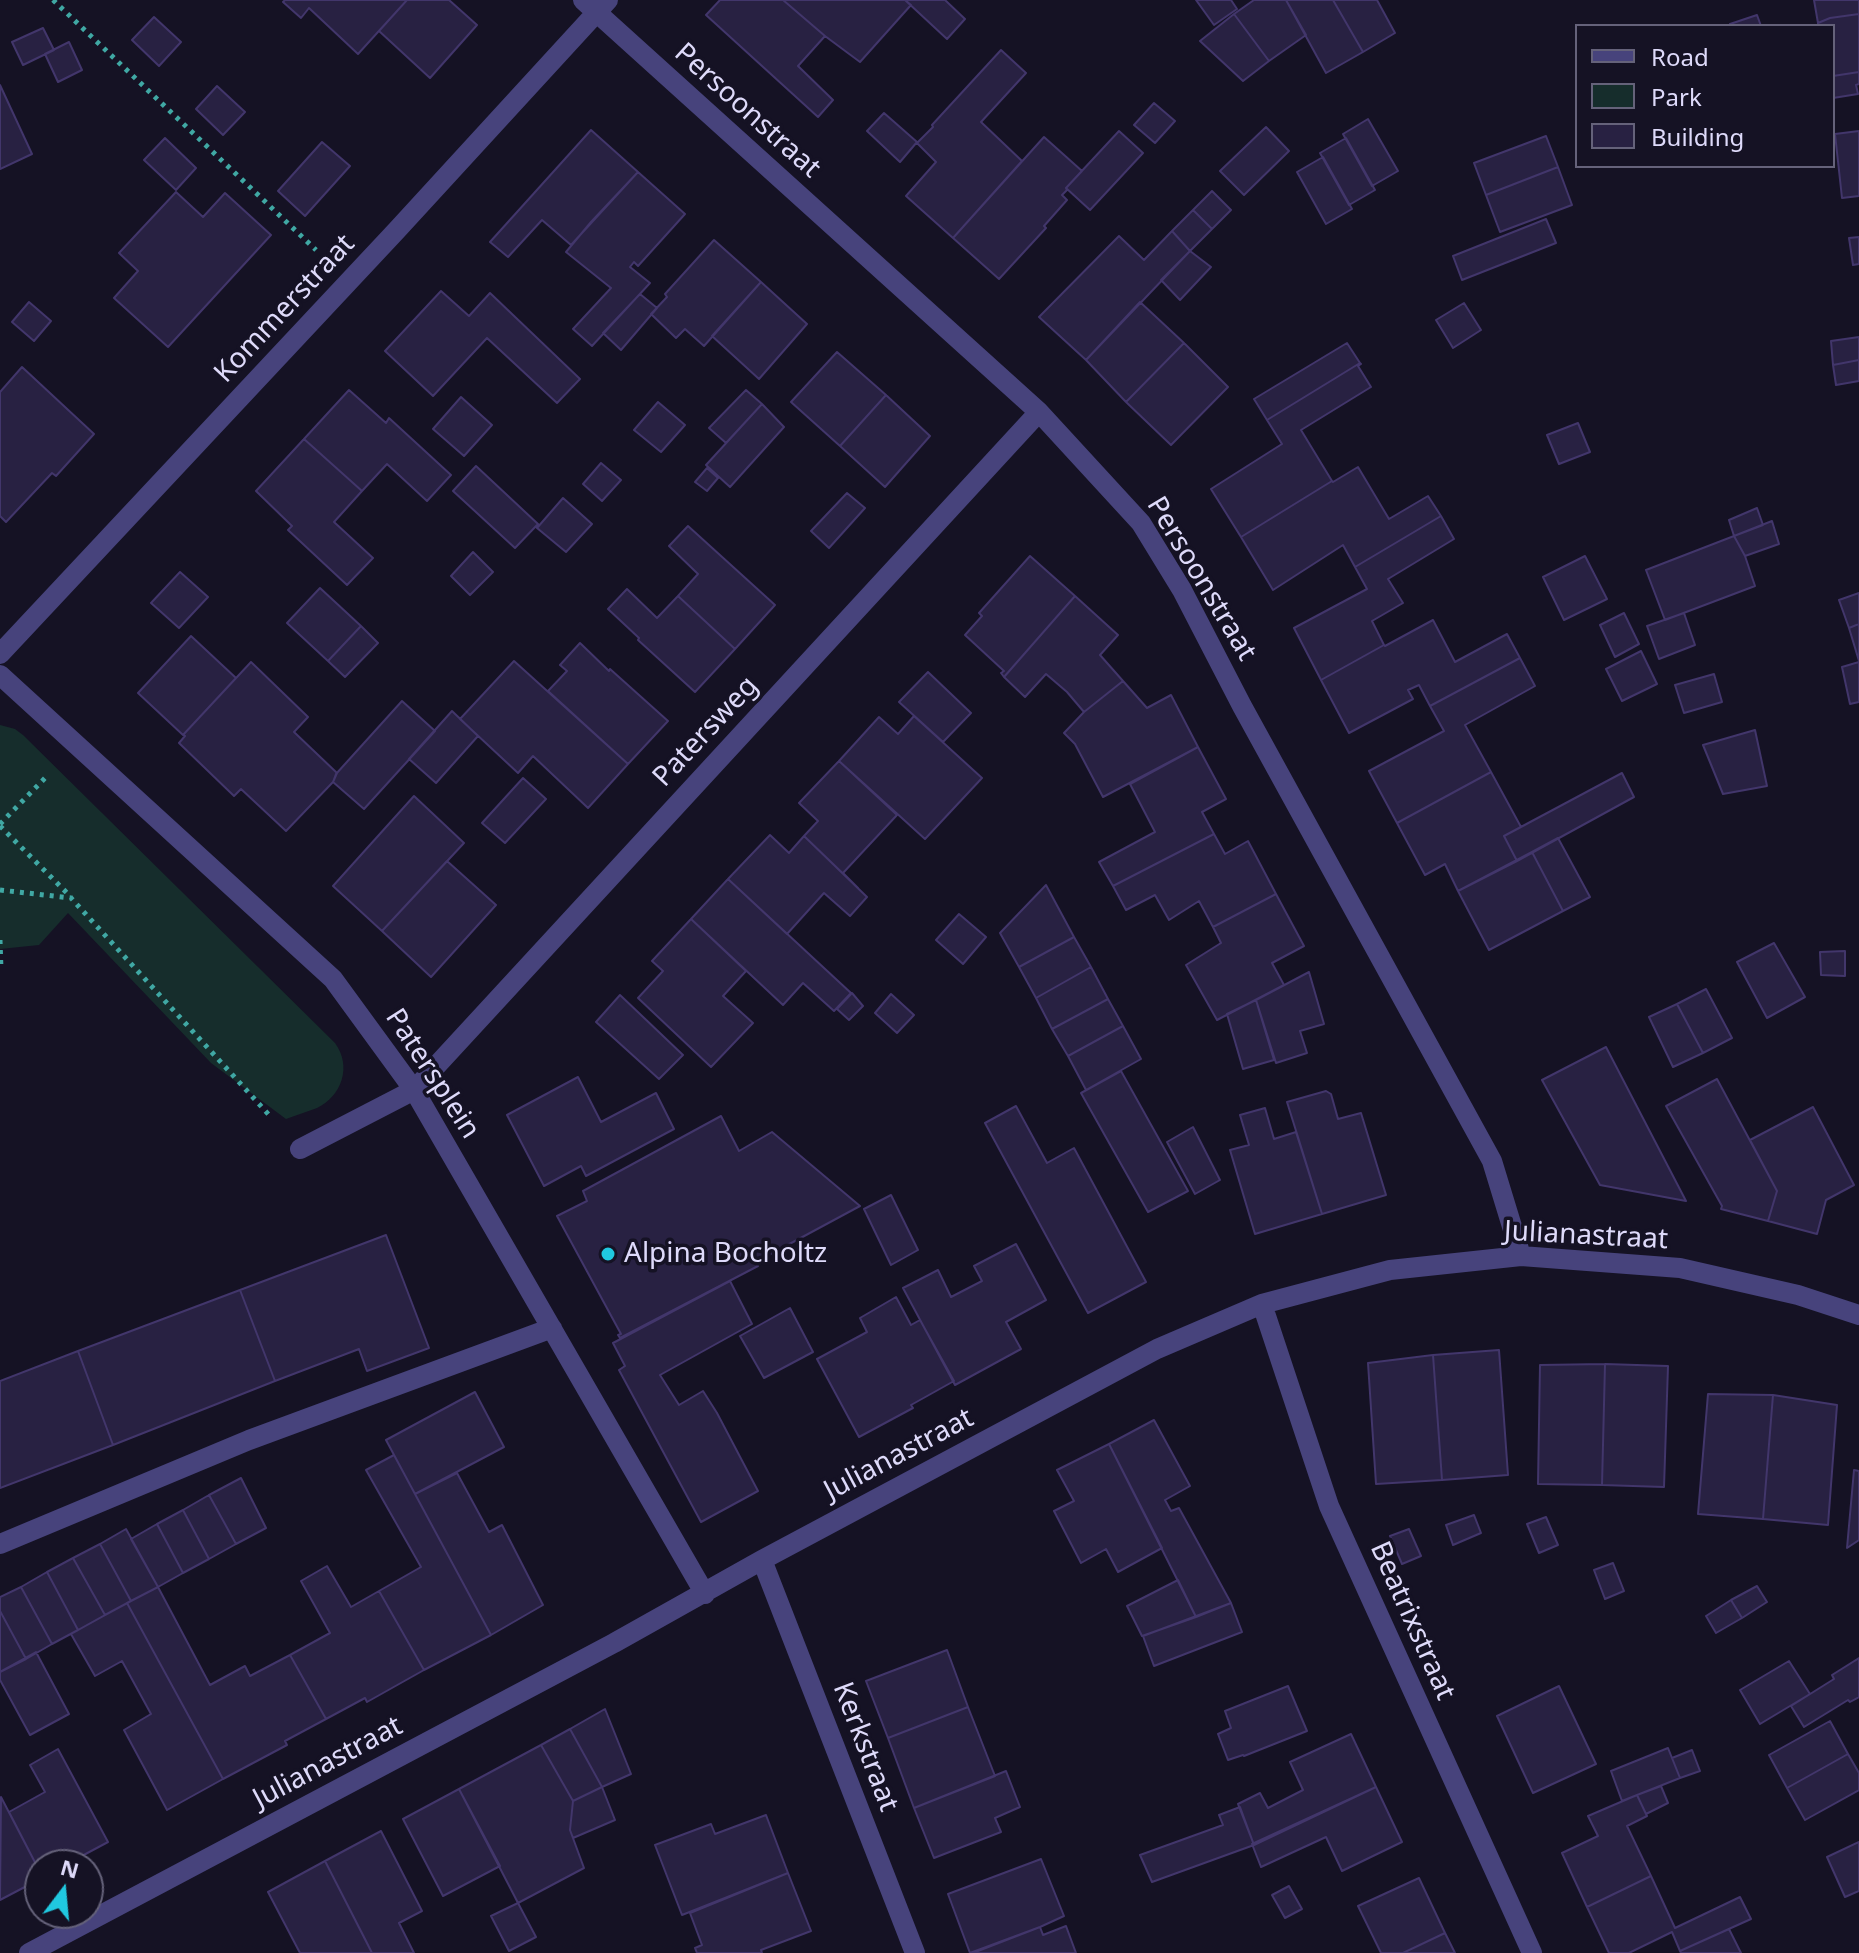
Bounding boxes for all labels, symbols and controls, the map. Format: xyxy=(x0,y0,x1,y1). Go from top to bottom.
legend xyxy=(1575,24,1835,168)
street label: Persoonstraat xyxy=(667,37,827,185)
text: Road xyxy=(1651,40,1709,73)
text: Park xyxy=(1651,80,1702,113)
text: Building xyxy=(1651,120,1744,153)
street label: Kommerstraat xyxy=(208,228,362,390)
street label: Persoonstraat xyxy=(1139,491,1263,667)
street label: Patersweg xyxy=(646,670,766,794)
street label: Patersplein xyxy=(378,1003,486,1145)
street label: Julianastraat xyxy=(1503,1215,1669,1257)
place label: Alpina Bocholtz xyxy=(624,1237,827,1271)
marker: Alpina Bocholtz xyxy=(599,1245,617,1263)
street label: Julianastraat xyxy=(819,1402,979,1508)
street label: Beatrixstraat xyxy=(1362,1537,1462,1705)
street label: Kerkstraat xyxy=(825,1678,905,1816)
street label: Julianastraat xyxy=(248,1710,408,1816)
north arrow xyxy=(24,1849,104,1929)
text: N xyxy=(57,1851,83,1885)

